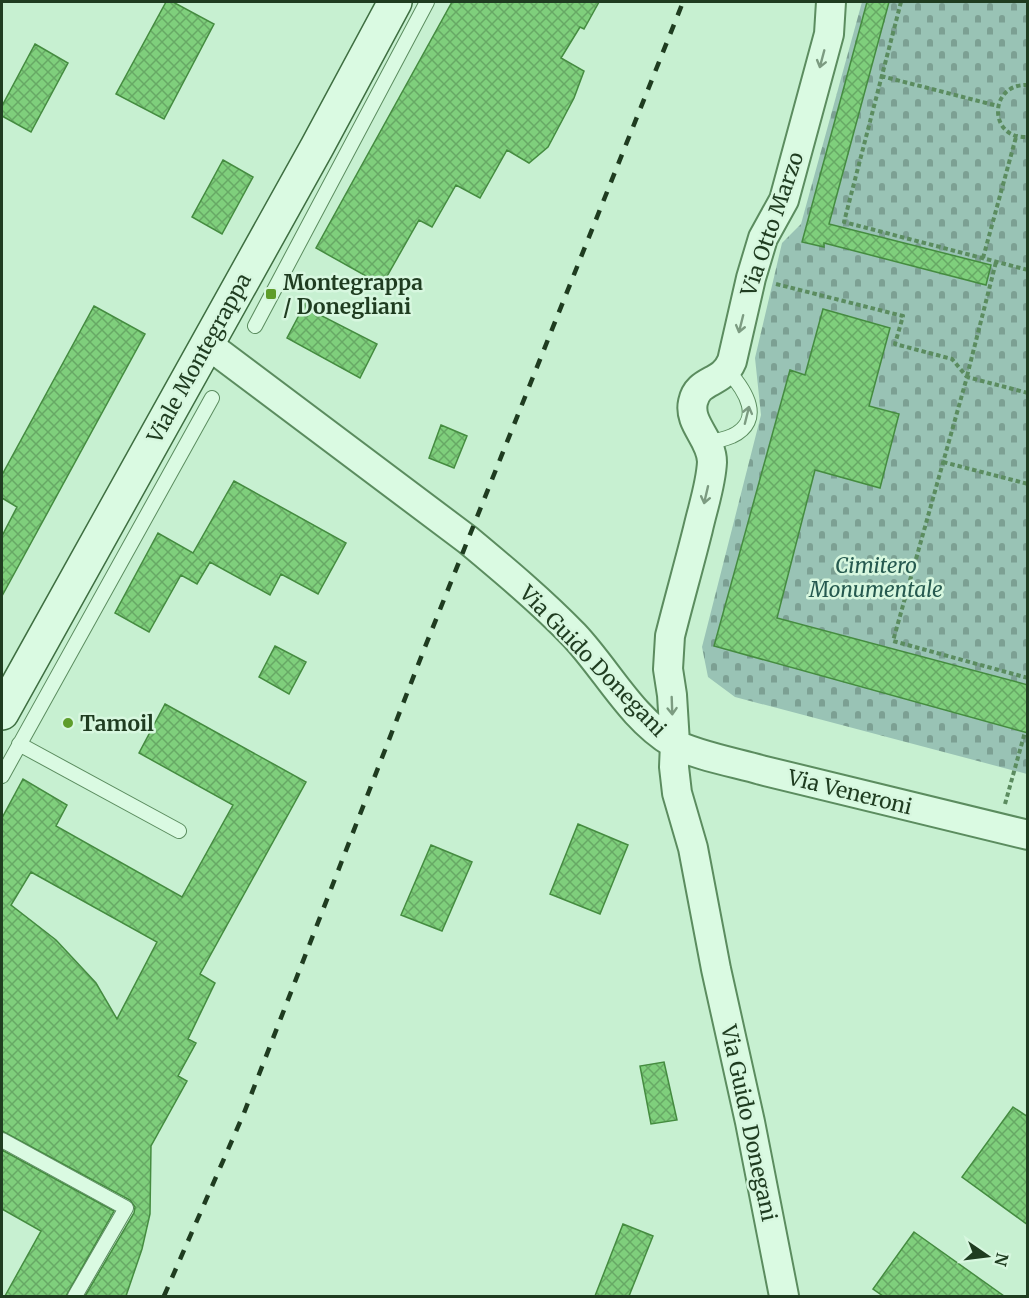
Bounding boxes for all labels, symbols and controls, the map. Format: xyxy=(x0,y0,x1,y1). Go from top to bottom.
one-way arrow xyxy=(816,49,828,68)
street label: Via Otto Marzo xyxy=(734,148,809,301)
street label: Viale Montegrappa xyxy=(141,268,257,449)
place label: Montegrappa / Donegliani xyxy=(283,269,423,320)
marker: Montegrappa / Donegliani xyxy=(264,287,278,301)
one-way arrow xyxy=(734,315,746,334)
one-way arrow xyxy=(741,406,753,425)
one-way arrow xyxy=(700,485,712,504)
park label: Cimitero Monumentale xyxy=(808,552,943,603)
street label: Via Guido Donegani xyxy=(513,579,672,742)
one-way arrow xyxy=(667,695,678,715)
place label: Tamoil xyxy=(80,710,154,737)
marker: Tamoil xyxy=(61,716,75,730)
street label: Via Veneroni xyxy=(784,763,915,821)
street label: Via Guido Donegani xyxy=(715,1021,783,1224)
north arrow xyxy=(957,1226,1017,1286)
text: N xyxy=(990,1251,1013,1269)

